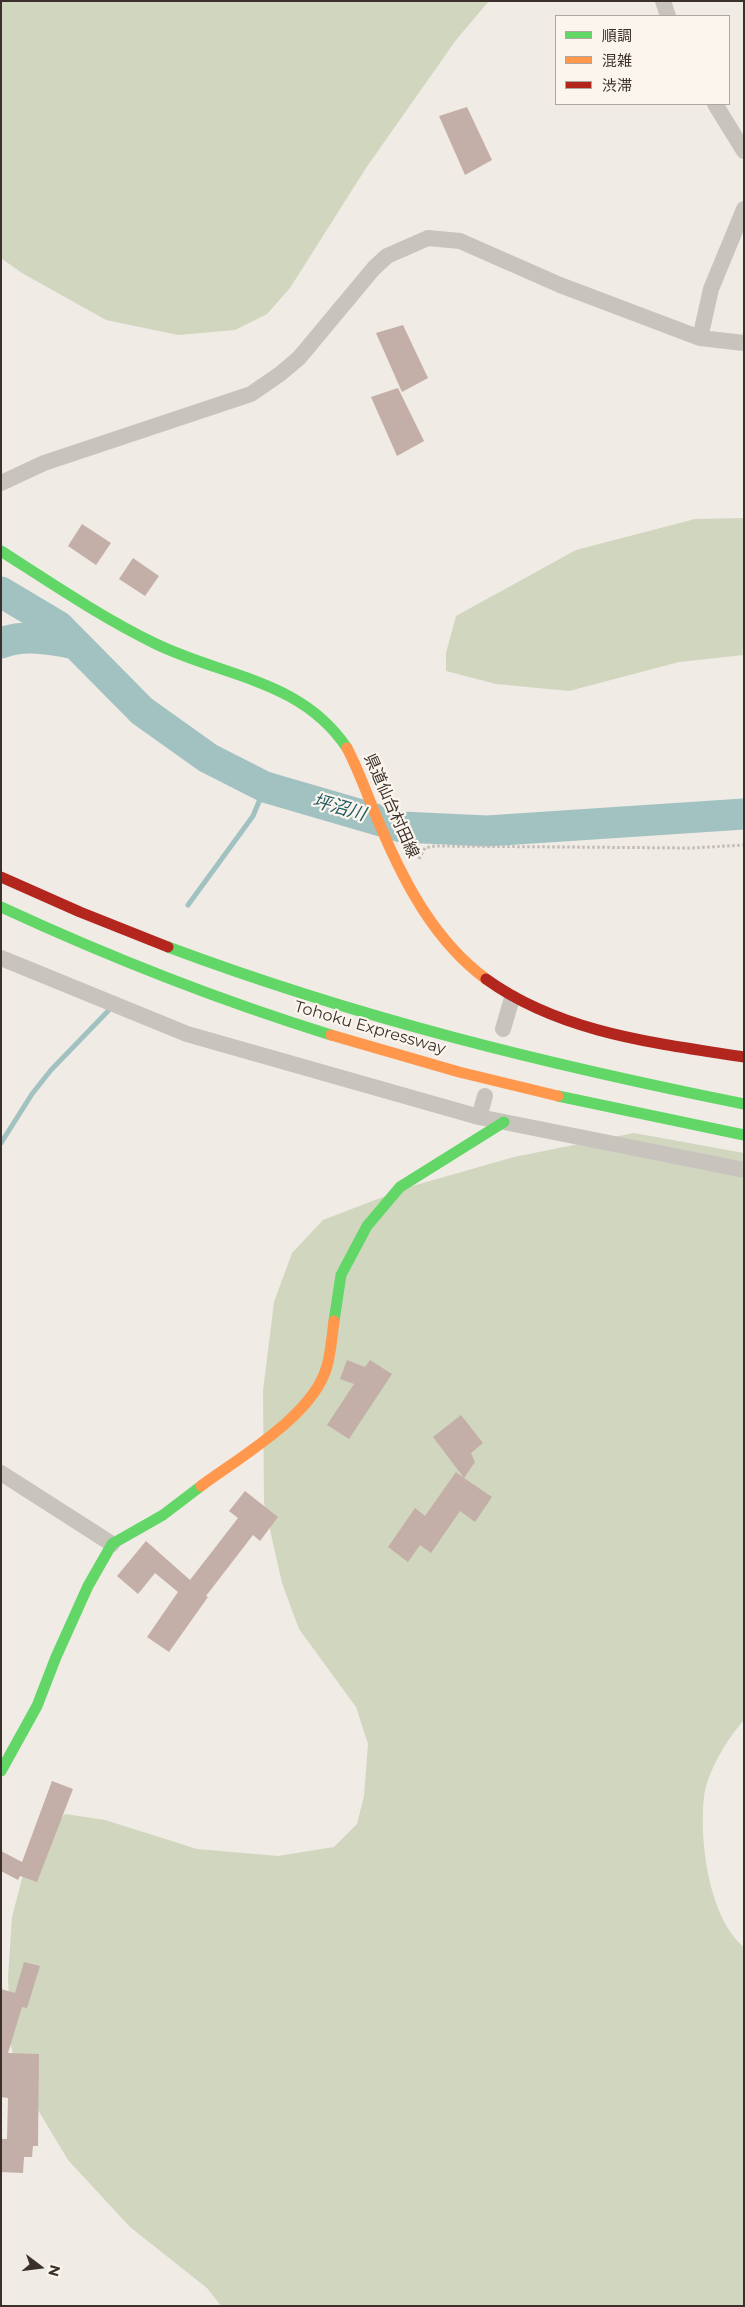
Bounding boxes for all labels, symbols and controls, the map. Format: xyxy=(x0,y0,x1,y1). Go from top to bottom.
legend xyxy=(555,15,730,105)
text: 順調 xyxy=(602,26,632,45)
text: 混雑 xyxy=(602,51,632,70)
text: 渋滞 xyxy=(602,76,632,95)
street label: 県道仙台村田線 xyxy=(359,751,423,861)
water label: 坪沼川 xyxy=(310,790,368,826)
street label: Tohoku Expressway xyxy=(292,997,448,1059)
north arrow xyxy=(15,2242,65,2292)
text: N xyxy=(44,2263,65,2279)

